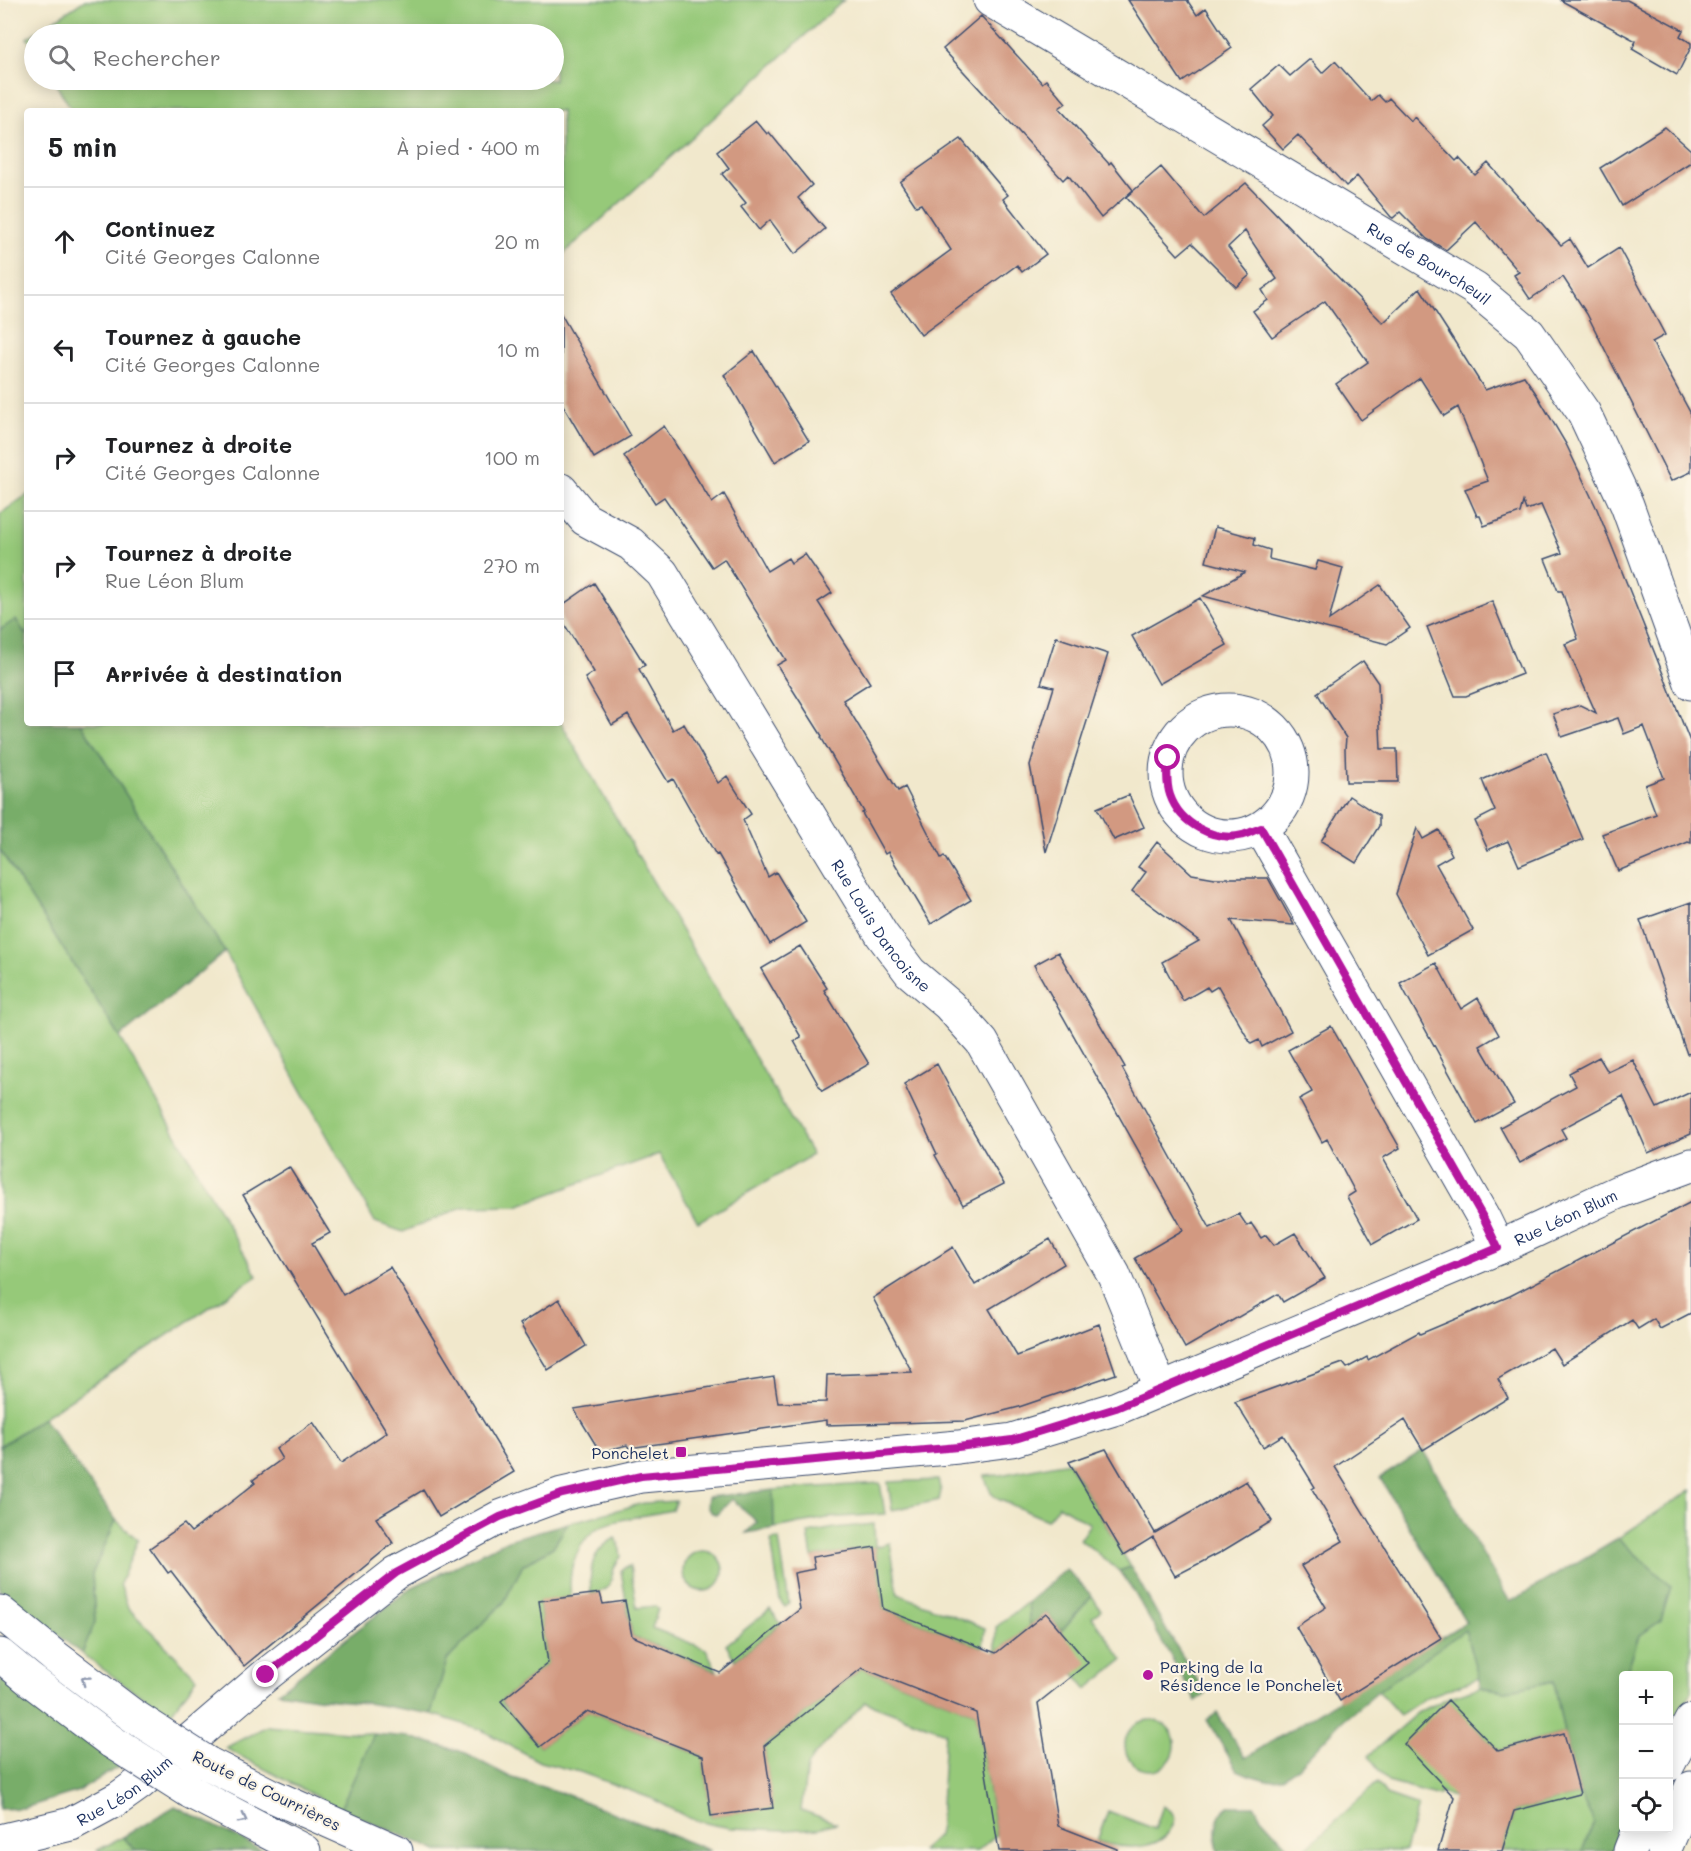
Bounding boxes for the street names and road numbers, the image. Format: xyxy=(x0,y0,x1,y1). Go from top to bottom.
street label: Rue de Bourcheuil xyxy=(1364,217,1496,309)
street label: Rue Louis Dancoisne xyxy=(828,855,936,996)
street label: Rue Léon Blum xyxy=(1510,1183,1620,1250)
street label: Route de Courrières xyxy=(190,1745,344,1835)
street label: Rue Léon Blum xyxy=(72,1750,176,1830)

